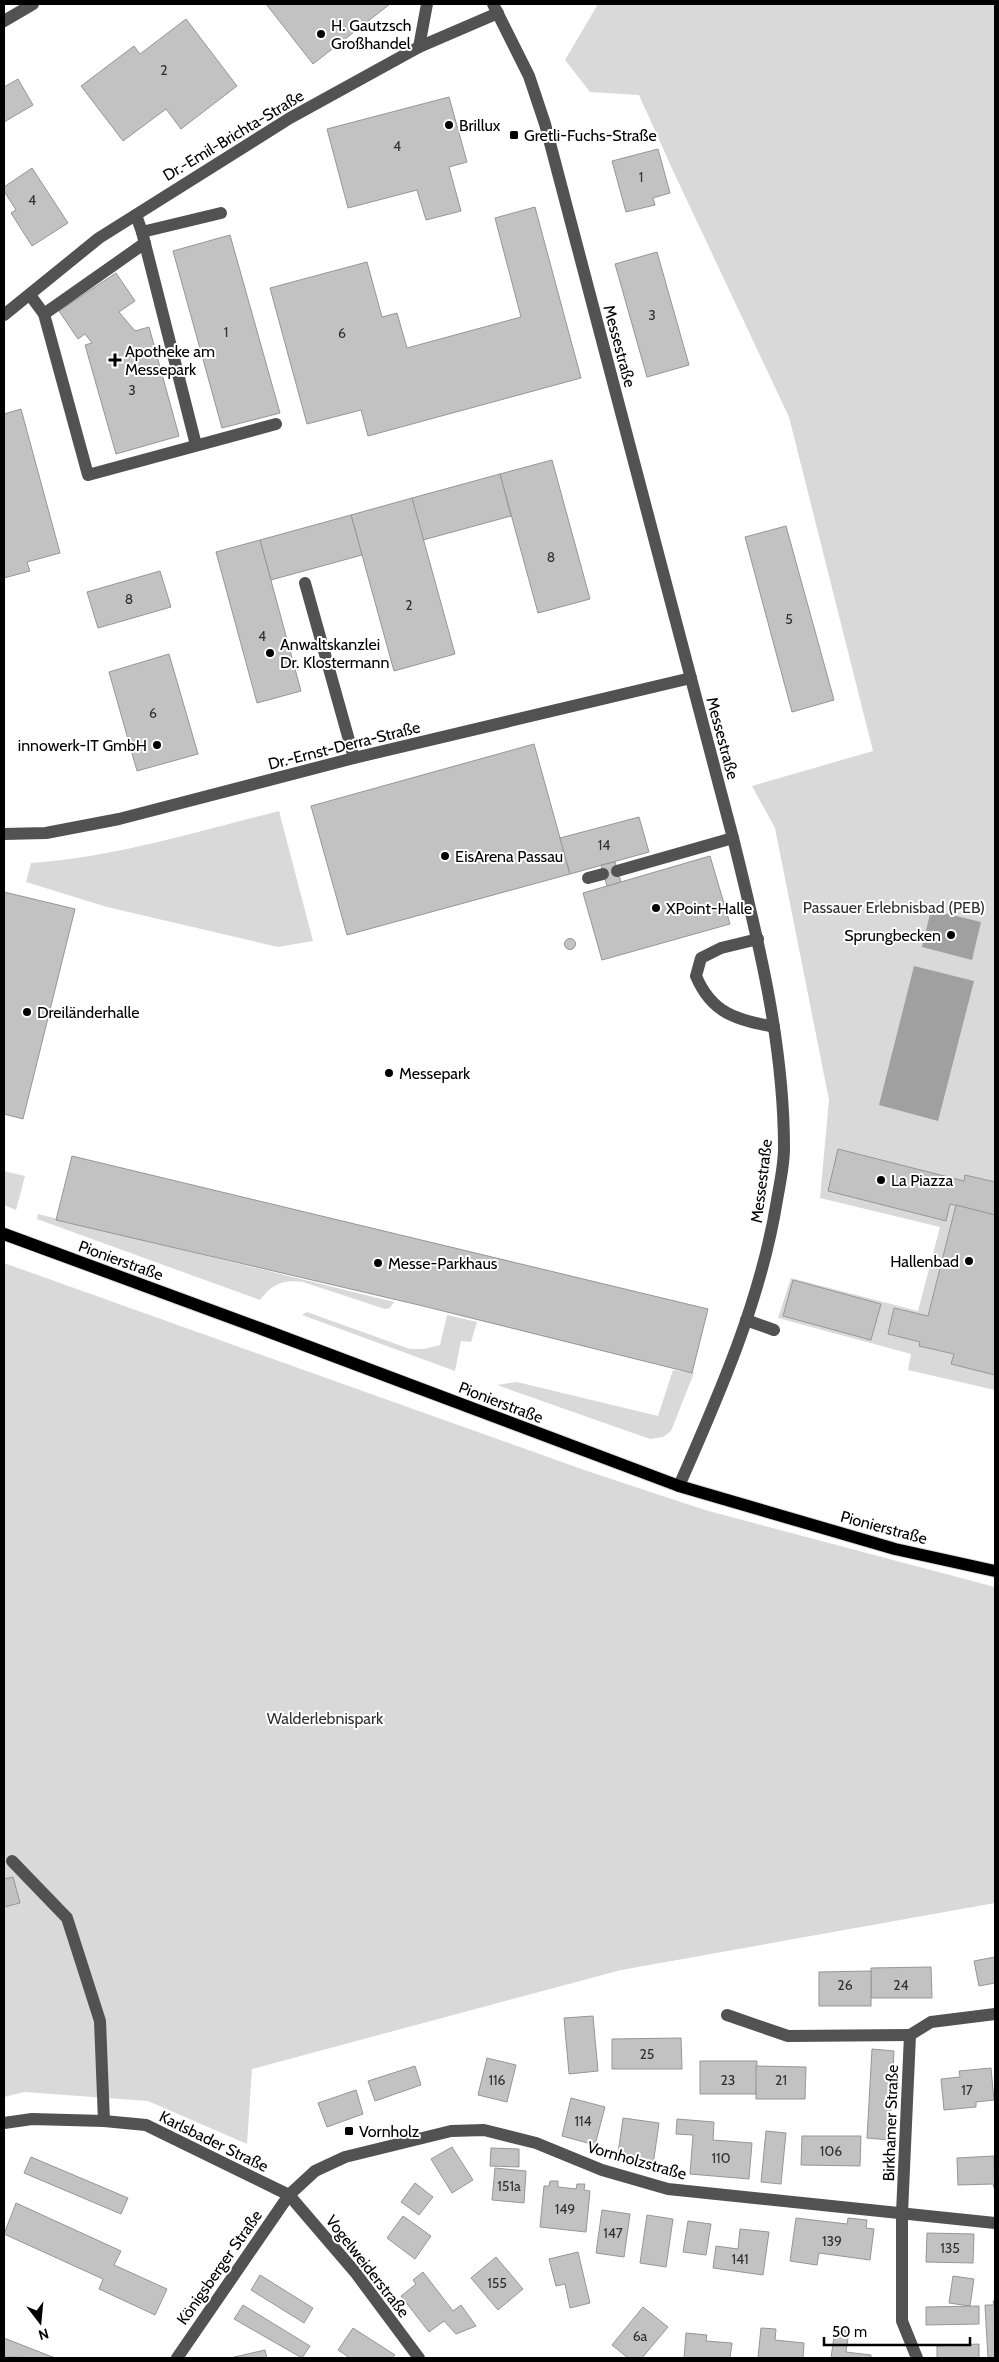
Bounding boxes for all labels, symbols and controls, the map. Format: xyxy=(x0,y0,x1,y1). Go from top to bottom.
place label: H. Gautzsch Großhandel xyxy=(331,16,412,53)
marker: H. Gautzsch Großhandel xyxy=(315,28,327,40)
house number: 2 xyxy=(160,61,168,79)
street label: Dr.-Emil-Brichta-Straße xyxy=(159,86,307,185)
place label: Brillux xyxy=(459,116,501,135)
marker: Brillux xyxy=(443,119,455,131)
place label: Gretli-Fuchs-Straße xyxy=(524,126,657,145)
marker: Gretli-Fuchs-Straße xyxy=(508,129,520,141)
house number: 4 xyxy=(393,137,401,155)
house number: 1 xyxy=(639,168,643,186)
house number: 4 xyxy=(28,191,36,209)
street label: Messestraße xyxy=(599,303,640,389)
house number: 3 xyxy=(648,306,656,324)
house number: 1 xyxy=(224,323,228,341)
house number: 6 xyxy=(338,324,346,342)
place label: Apotheke am Messepark xyxy=(125,342,215,379)
marker: Apotheke am Messepark xyxy=(109,354,121,366)
house number: 3 xyxy=(128,381,136,399)
house number: 8 xyxy=(547,548,555,566)
house number: 8 xyxy=(125,590,133,608)
house number: 2 xyxy=(405,596,413,614)
house number: 5 xyxy=(785,610,793,628)
house number: 4 xyxy=(258,627,266,645)
place label: Anwaltskanzlei Dr. Klostermann xyxy=(280,635,389,672)
marker: Anwaltskanzlei Dr. Klostermann xyxy=(264,647,276,659)
street label: Messestraße xyxy=(702,695,743,781)
house number: 6 xyxy=(149,704,157,722)
street label: Dr.-Ernst-Derra-Straße xyxy=(266,717,422,774)
place label: innowerk-IT GmbH xyxy=(18,736,147,755)
marker: innowerk-IT GmbH xyxy=(151,739,163,751)
house number: 14 xyxy=(598,836,610,854)
place label: EisArena Passau xyxy=(455,847,563,866)
marker: EisArena Passau xyxy=(439,850,451,862)
park label: Passauer Erlebnisbad (PEB) xyxy=(803,898,985,917)
place label: XPoint-Halle xyxy=(666,899,752,918)
marker: XPoint-Halle xyxy=(650,902,662,914)
place label: Sprungbecken xyxy=(844,926,941,945)
marker: Sprungbecken xyxy=(945,929,957,941)
place label: Dreiländerhalle xyxy=(37,1003,140,1022)
marker: Dreiländerhalle xyxy=(21,1006,33,1018)
place label: Messepark xyxy=(399,1064,471,1083)
marker: Messepark xyxy=(383,1067,395,1079)
street label: Messestraße xyxy=(747,1138,776,1224)
place label: La Piazza xyxy=(891,1171,953,1190)
marker: La Piazza xyxy=(875,1174,887,1186)
street label: Pionierstraße xyxy=(76,1236,166,1285)
place label: Hallenbad xyxy=(890,1252,959,1271)
place label: Messe-Parkhaus xyxy=(388,1254,498,1273)
marker: Hallenbad xyxy=(963,1255,975,1267)
marker: Messe-Parkhaus xyxy=(372,1257,384,1269)
street label: Pionierstraße xyxy=(456,1378,546,1427)
street label: Pionierstraße xyxy=(839,1507,929,1548)
park label: Walderlebnispark xyxy=(267,1709,384,1728)
house number: 26 xyxy=(837,1976,853,1994)
house number: 24 xyxy=(893,1976,909,1994)
house number: 25 xyxy=(640,2045,654,2063)
street label: Birkhamer Straße xyxy=(879,2064,902,2182)
house number: 116 xyxy=(488,2071,506,2089)
house number: 23 xyxy=(721,2071,735,2089)
house number: 21 xyxy=(775,2071,787,2089)
house number: 17 xyxy=(961,2081,973,2099)
street label: Karlsbader Straße xyxy=(156,2107,271,2176)
house number: 114 xyxy=(574,2112,592,2130)
place label: Vornholz xyxy=(359,2122,420,2141)
marker: Vornholz xyxy=(343,2125,355,2137)
street label: Vornholzstraße xyxy=(585,2137,689,2184)
house number: 106 xyxy=(820,2142,842,2160)
house number: 110 xyxy=(712,2149,731,2167)
house number: 151a xyxy=(497,2177,521,2195)
house number: 149 xyxy=(555,2200,575,2218)
street label: Königsberger Straße xyxy=(173,2206,266,2328)
street label: Vogelweiderstraße xyxy=(322,2211,413,2321)
house number: 147 xyxy=(603,2224,623,2242)
house number: 139 xyxy=(822,2232,842,2250)
house number: 135 xyxy=(940,2239,960,2257)
house number: 141 xyxy=(731,2250,749,2268)
house number: 155 xyxy=(487,2274,507,2292)
north arrow xyxy=(15,2297,65,2347)
scale bar xyxy=(824,2314,970,2346)
text: 50 m xyxy=(832,2323,867,2341)
text: N xyxy=(36,2324,51,2345)
house number: 6a xyxy=(633,2327,648,2345)

